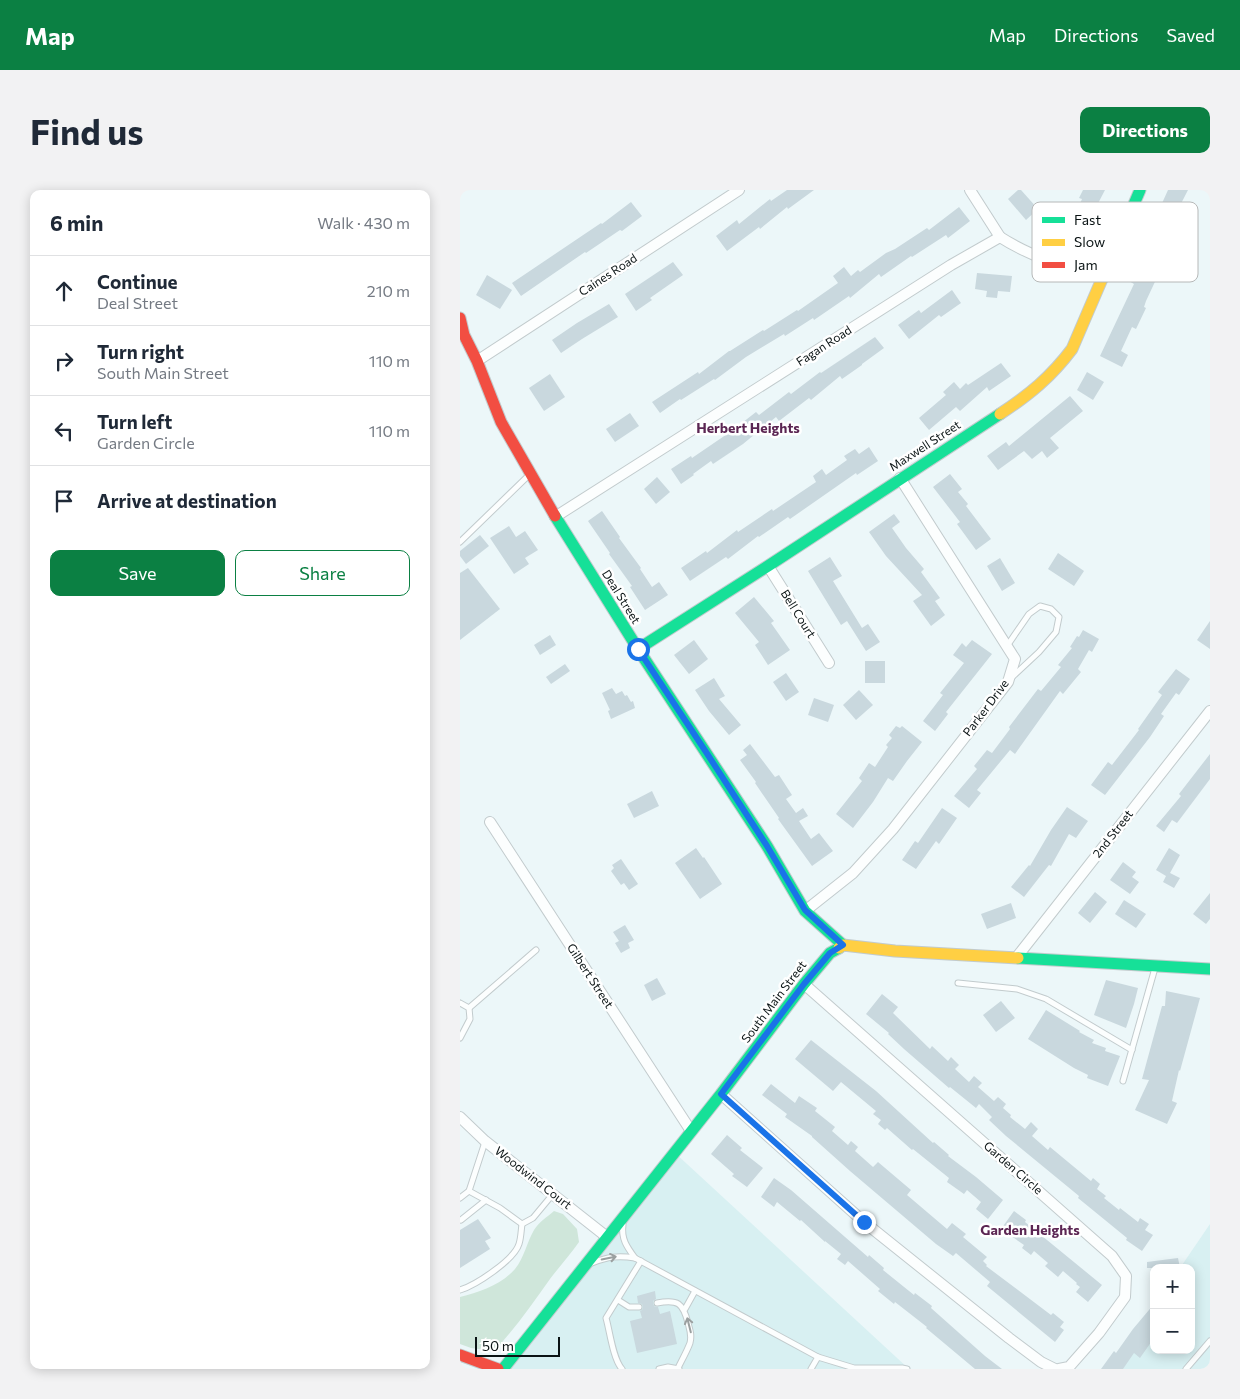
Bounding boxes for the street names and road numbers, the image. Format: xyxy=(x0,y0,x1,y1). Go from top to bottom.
street label: Caines Road xyxy=(576,250,639,298)
street label: Fagan Road xyxy=(793,322,854,368)
street label: Maxwell Street xyxy=(886,417,963,473)
street label: Deal Street xyxy=(600,567,644,626)
street label: Bell Court xyxy=(779,587,819,640)
street label: Parker Drive xyxy=(959,676,1011,738)
street label: 2nd Street xyxy=(1089,807,1135,860)
street label: Gilbert Street xyxy=(565,940,617,1010)
street label: South Main Street xyxy=(738,958,809,1045)
street label: Garden Circle xyxy=(981,1138,1046,1197)
street label: Woodwind Court xyxy=(493,1143,575,1211)

